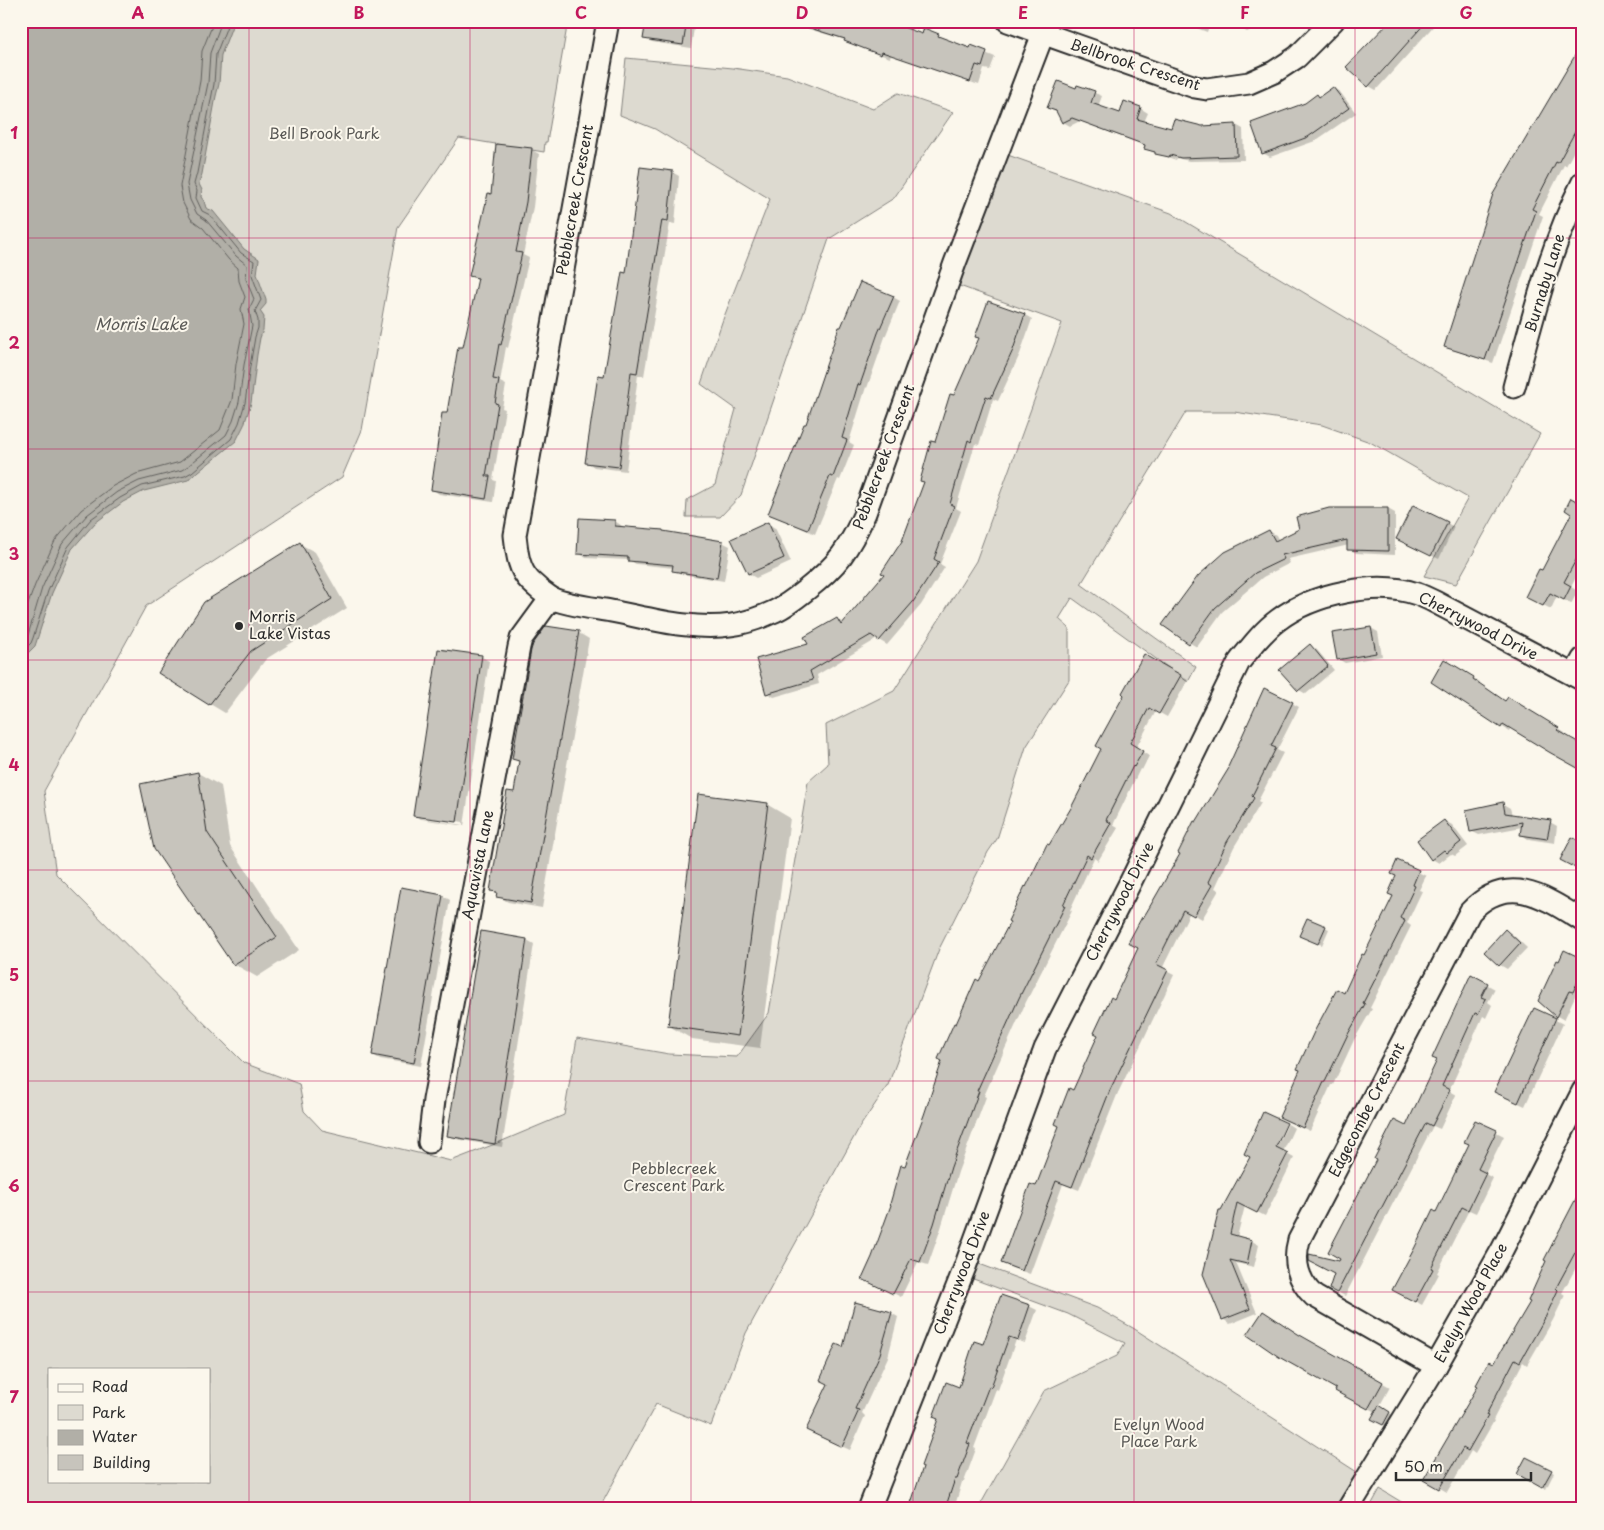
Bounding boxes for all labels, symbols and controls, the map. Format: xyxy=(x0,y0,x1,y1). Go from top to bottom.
text: A xyxy=(132,0,145,24)
text: B xyxy=(354,0,365,24)
text: C xyxy=(575,0,587,24)
text: D xyxy=(796,0,808,24)
text: E xyxy=(1018,0,1028,24)
text: F xyxy=(1240,0,1250,24)
text: G xyxy=(1459,0,1473,24)
street label: Bellbrook Crescent xyxy=(1067,32,1204,95)
text: 1 xyxy=(10,120,18,144)
park label: Bell Brook Park xyxy=(268,121,380,144)
street label: Pebblecreek Crescent xyxy=(549,123,598,277)
street label: Burnaby Lane xyxy=(1518,230,1570,335)
water label: Morris Lake xyxy=(95,311,188,335)
text: 2 xyxy=(8,330,20,354)
street label: Pebblecreek Crescent xyxy=(846,381,920,532)
text: 3 xyxy=(9,541,19,565)
street label: Cherrywood Drive xyxy=(1415,585,1542,665)
place label: Morris Lake Vistas xyxy=(249,604,331,644)
marker: Morris Lake Vistas xyxy=(233,620,245,632)
text: 4 xyxy=(9,752,20,776)
street label: Aquavista Lane xyxy=(455,808,498,922)
street label: Cherrywood Drive xyxy=(1079,838,1159,965)
text: 5 xyxy=(9,962,19,986)
street label: Edgecombe Crescent xyxy=(1322,1038,1410,1181)
park label: Pebblecreek Crescent Park xyxy=(623,1156,725,1196)
text: 6 xyxy=(8,1173,20,1197)
street label: Cherrywood Drive xyxy=(926,1207,995,1338)
street label: Evelyn Wood Place xyxy=(1427,1238,1512,1366)
legend xyxy=(48,1368,210,1482)
text: Road xyxy=(92,1374,128,1397)
text: 7 xyxy=(9,1384,19,1408)
text: Park xyxy=(92,1400,126,1423)
park label: Evelyn Wood Place Park xyxy=(1113,1412,1205,1452)
text: Water xyxy=(92,1424,137,1447)
text: Building xyxy=(92,1450,151,1473)
scale bar xyxy=(1396,1450,1532,1482)
text: 50 m xyxy=(1404,1454,1443,1477)

